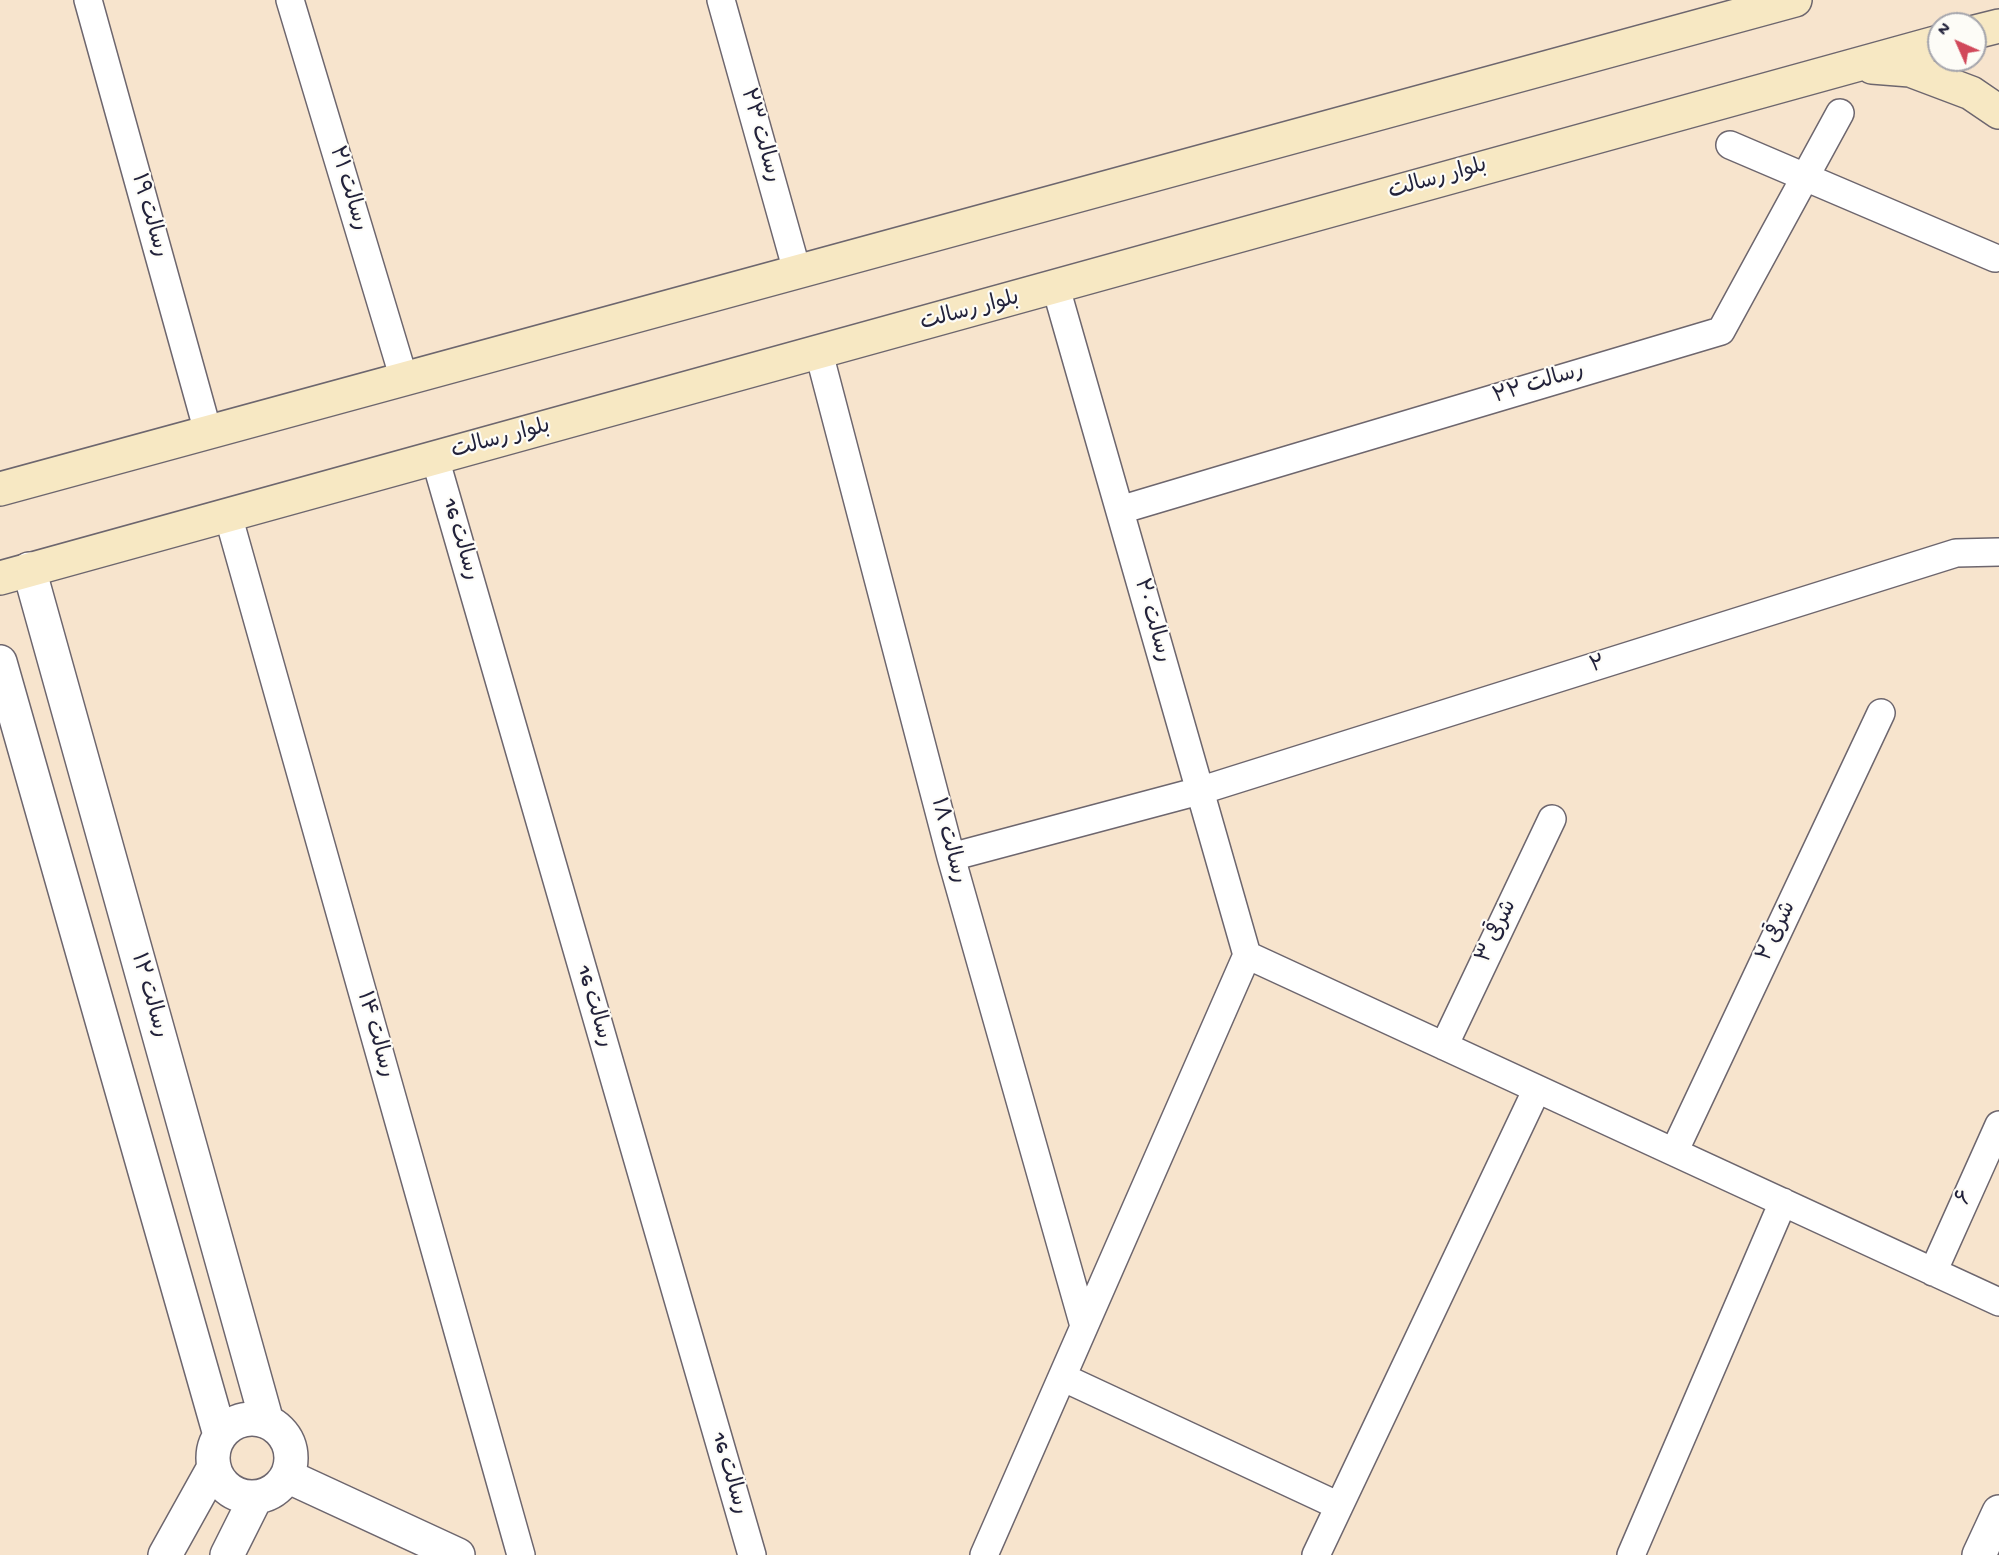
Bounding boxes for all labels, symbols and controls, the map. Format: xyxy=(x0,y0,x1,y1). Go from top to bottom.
north arrow xyxy=(1927,12,1987,72)
text: N xyxy=(1935,20,1956,41)
street label: رسالت ۲۳ xyxy=(733,86,785,186)
street label: رسالت ۲۱ xyxy=(322,143,372,235)
street label: بلوار رسالت xyxy=(1386,153,1490,207)
street label: رسالت ۱۹ xyxy=(123,171,173,261)
street label: بلوار رسالت xyxy=(918,286,1022,338)
street label: رسالت ۲۲ xyxy=(1490,359,1588,411)
street label: بلوار رسالت xyxy=(449,414,553,466)
street label: رسالت 16 xyxy=(435,496,483,584)
street label: رسالت ۲۰ xyxy=(1126,576,1176,666)
street label: ۲ xyxy=(1587,651,1609,681)
street label: رسالت ۱۸ xyxy=(923,795,971,887)
street label: ۳ شرقی xyxy=(1472,896,1524,968)
street label: ۲ شرقی xyxy=(1753,898,1803,966)
street label: رسالت ۱۲ xyxy=(123,950,173,1042)
street label: رسالت 16 xyxy=(569,963,617,1051)
street label: رسالت ۱۴ xyxy=(349,989,399,1081)
street label: ۶ xyxy=(1951,1187,1981,1209)
street label: رسالت 16 xyxy=(704,1430,752,1518)

